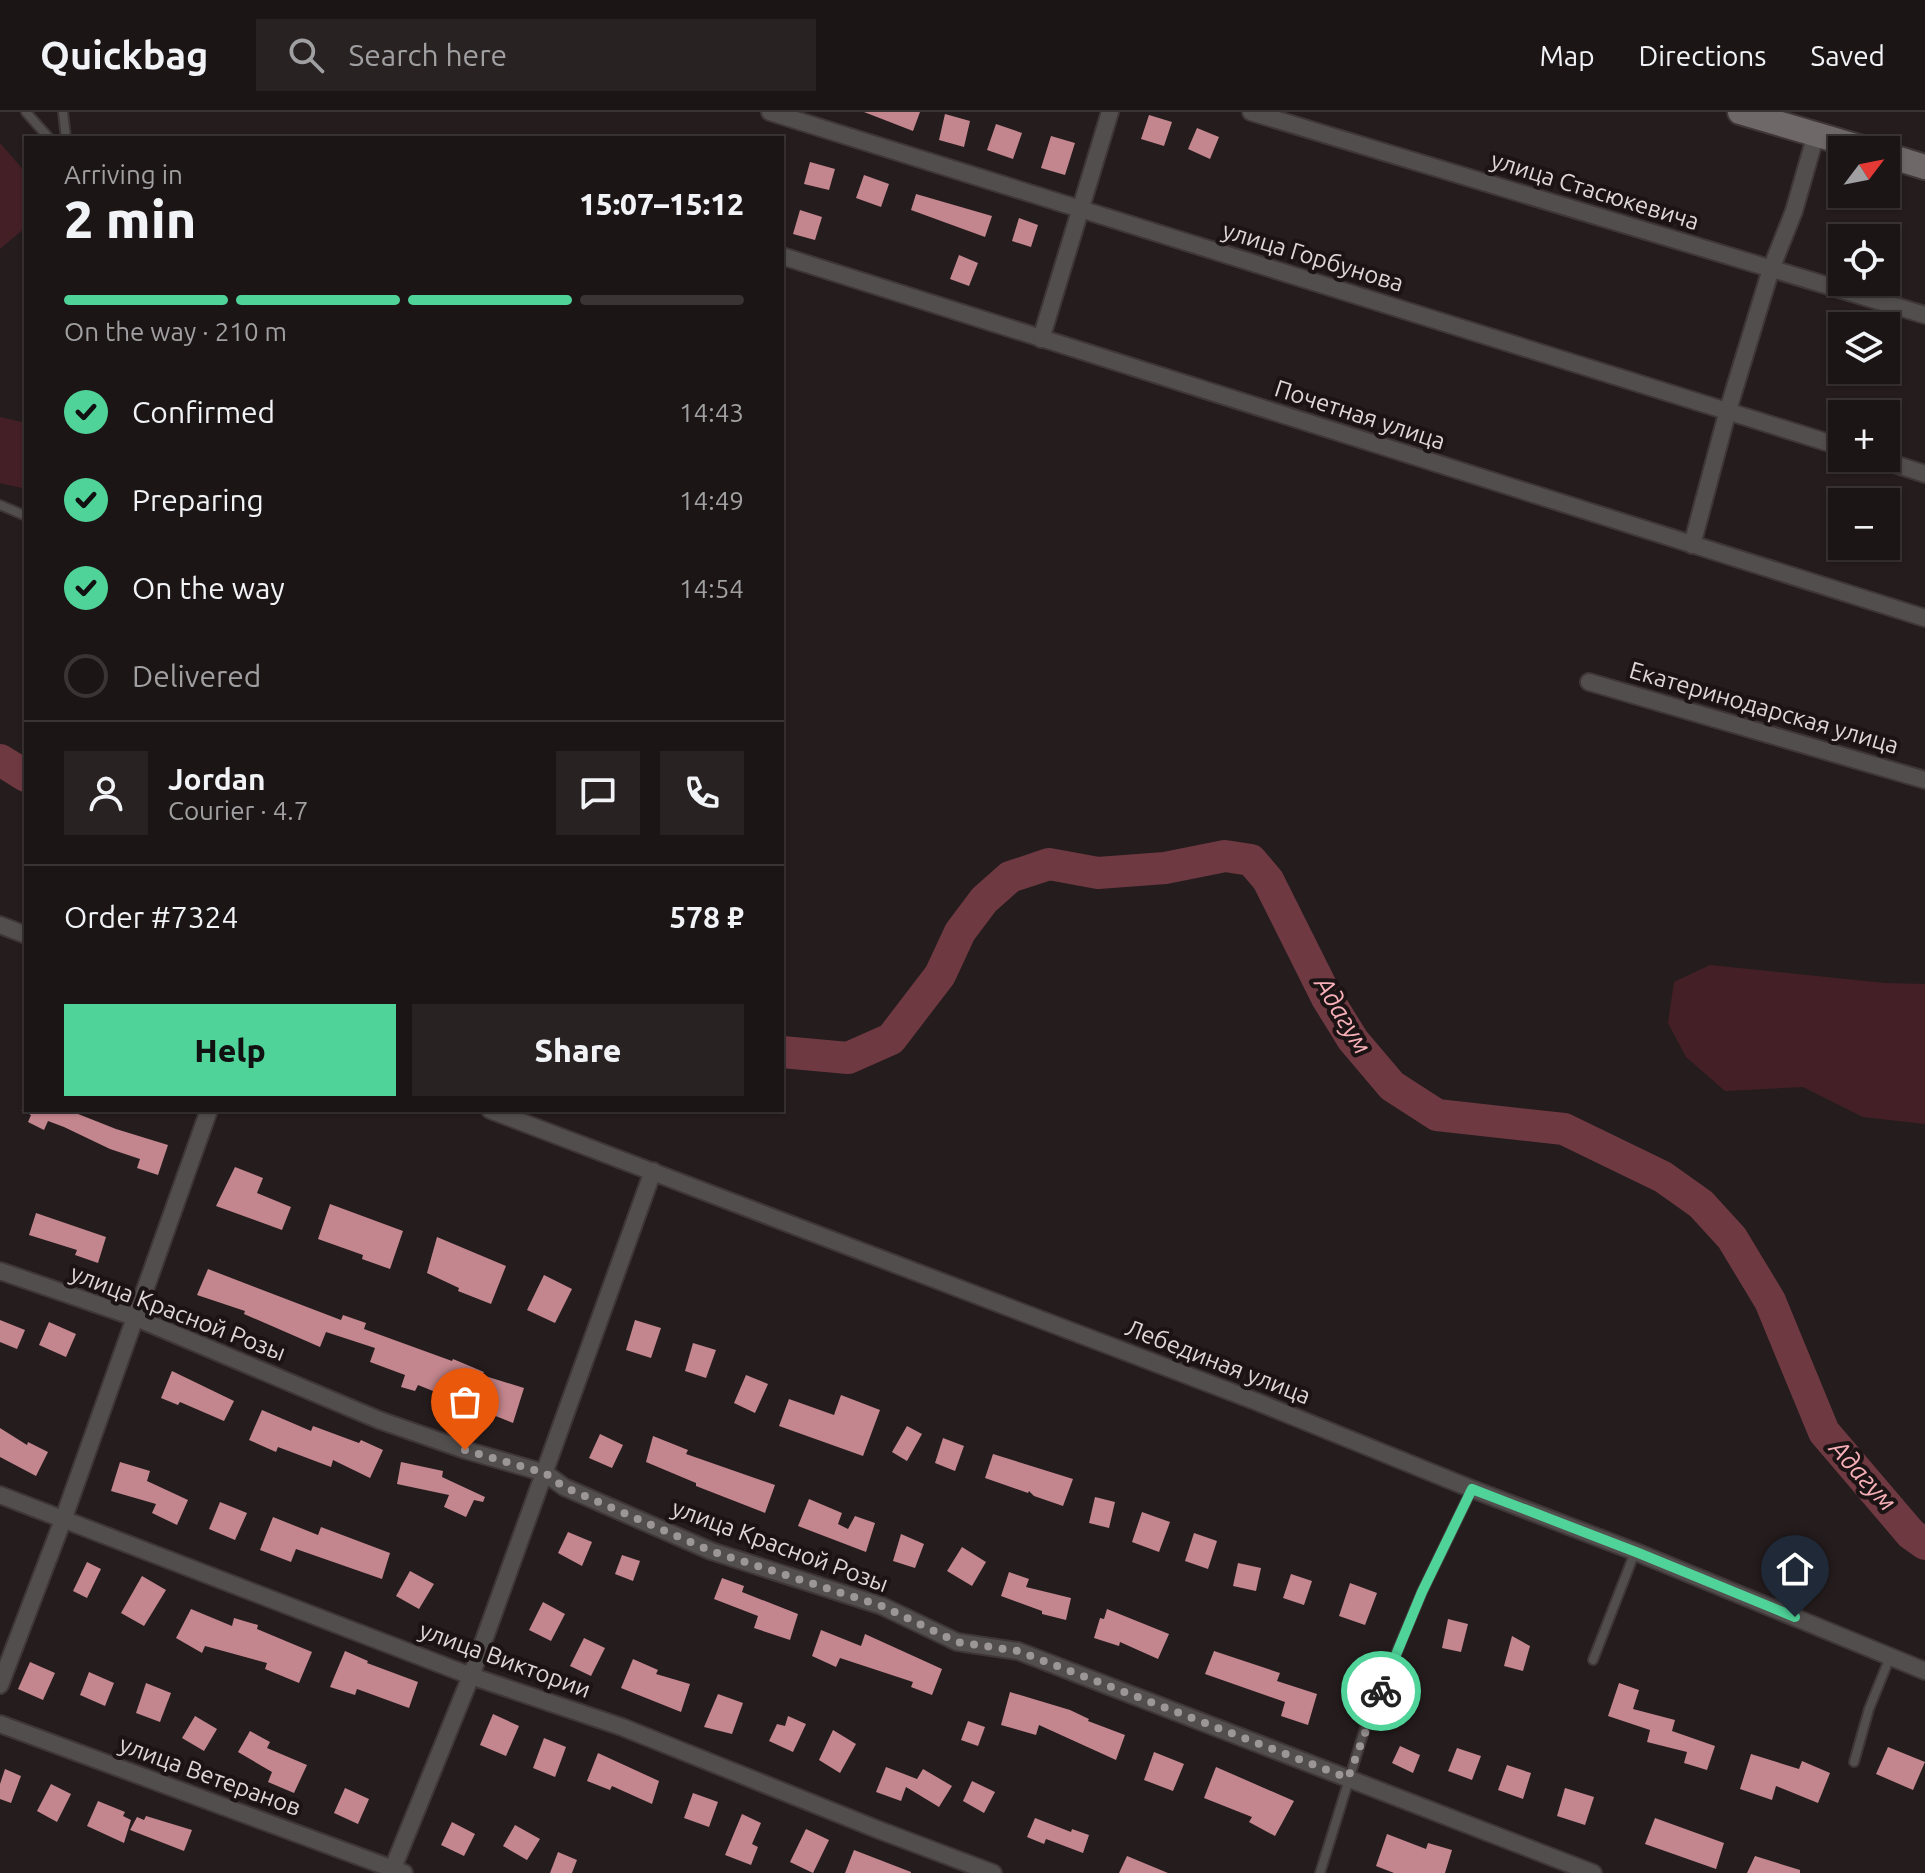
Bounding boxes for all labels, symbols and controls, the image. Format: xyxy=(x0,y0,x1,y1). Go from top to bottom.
search box xyxy=(256,19,816,91)
icon: search xyxy=(284,33,328,77)
text: Quickbag xyxy=(40,34,208,76)
text: Search here xyxy=(348,38,507,72)
text: Map xyxy=(1539,40,1595,71)
text: Directions xyxy=(1639,40,1766,71)
text: Saved xyxy=(1810,40,1885,71)
north arrow xyxy=(1828,136,1900,208)
map controls xyxy=(1828,136,1900,560)
street label: улица Стасюкевича xyxy=(1488,146,1702,235)
text: Arriving in xyxy=(64,160,183,189)
text: 15:07–15:12 xyxy=(579,187,744,221)
text: 2 min xyxy=(64,190,196,248)
street label: улица Горбунова xyxy=(1219,216,1407,297)
button: locate xyxy=(1828,224,1900,296)
button: layers xyxy=(1828,312,1900,384)
text: On the way · 210 m xyxy=(64,317,287,346)
street label: Почетная улица xyxy=(1272,374,1449,455)
icon: check xyxy=(64,390,108,434)
text: Confirmed xyxy=(132,395,275,429)
text: 14:43 xyxy=(679,398,744,427)
button: + xyxy=(1828,400,1900,472)
icon: check xyxy=(64,478,108,522)
text: Preparing xyxy=(132,483,264,517)
text: 14:49 xyxy=(679,486,744,515)
button: − xyxy=(1828,488,1900,560)
icon: check xyxy=(64,566,108,610)
text: On the way xyxy=(132,571,285,605)
text: 14:54 xyxy=(679,574,744,603)
street label: Екатеринодарская улица xyxy=(1626,656,1902,759)
text: Delivered xyxy=(132,659,261,693)
button: person xyxy=(64,751,148,835)
button: chat xyxy=(556,751,640,835)
button: phone xyxy=(660,751,744,835)
text: Jordan xyxy=(168,762,266,796)
text: Courier · 4.7 xyxy=(168,796,308,825)
text: Order #7324 xyxy=(64,900,238,934)
text: 578 ₽ xyxy=(669,900,744,934)
water label: Адагум xyxy=(1308,969,1378,1058)
button: Help xyxy=(64,1004,396,1096)
button: Share xyxy=(412,1004,744,1096)
street label: улица Красной Розы xyxy=(67,1259,290,1366)
street label: Лебединая улица xyxy=(1122,1314,1314,1409)
pin xyxy=(431,1368,499,1450)
icon: bag xyxy=(443,1380,487,1424)
water label: Адагум xyxy=(1823,1432,1902,1516)
street label: улица Красной Розы xyxy=(668,1494,892,1597)
pin xyxy=(1761,1535,1829,1617)
icon: home xyxy=(1773,1547,1817,1591)
street label: улица Виктории xyxy=(416,1616,594,1703)
courier xyxy=(1341,1651,1421,1731)
icon: bike xyxy=(1359,1669,1403,1713)
street label: улица Ветеранов xyxy=(116,1730,305,1821)

